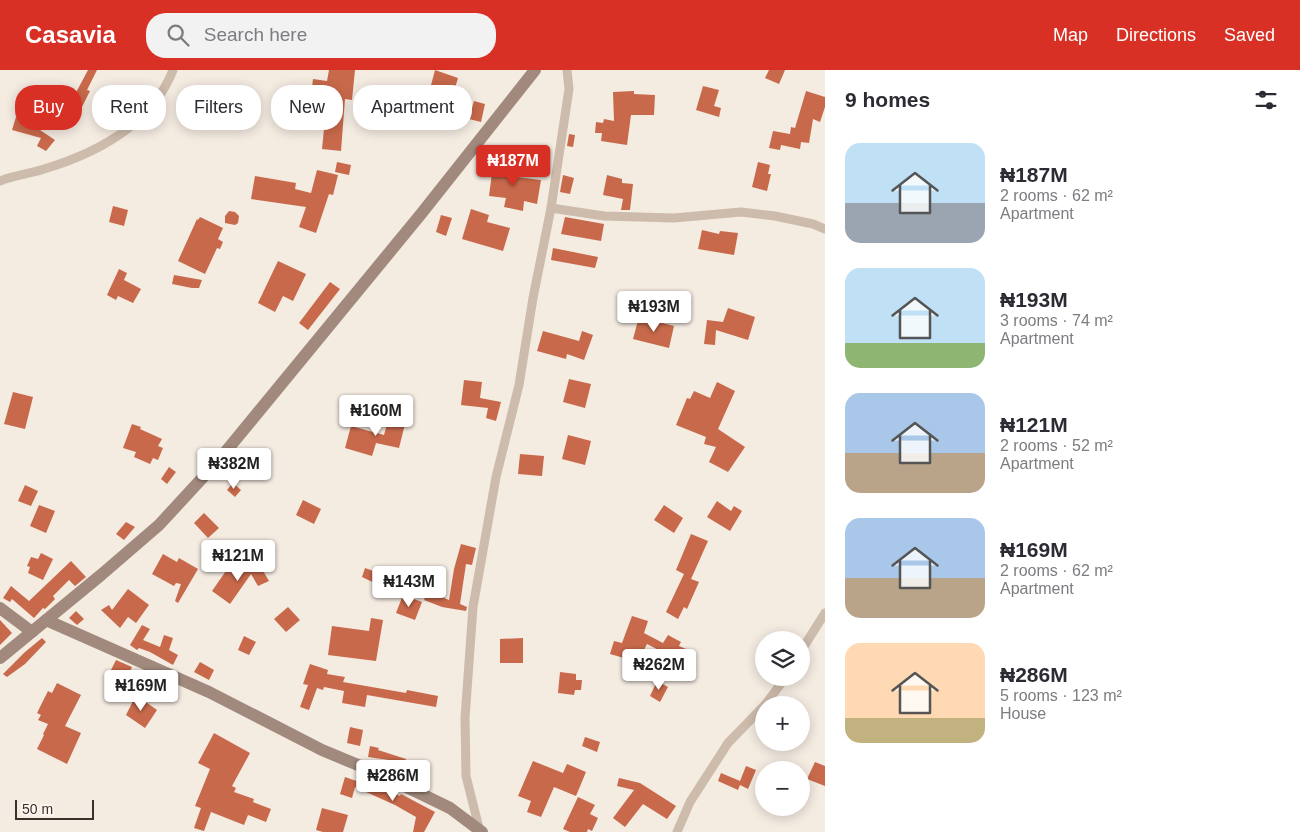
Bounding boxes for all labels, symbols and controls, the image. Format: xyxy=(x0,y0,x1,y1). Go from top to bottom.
search box xyxy=(146,13,496,58)
text: Casavia xyxy=(25,21,116,48)
icon: search xyxy=(164,21,192,49)
text: Search here xyxy=(204,24,307,45)
text: Map xyxy=(1053,25,1088,45)
text: Directions xyxy=(1116,25,1196,45)
text: Saved xyxy=(1224,25,1275,45)
chip: Buy xyxy=(15,85,82,130)
chip: Rent xyxy=(92,85,166,130)
chip: Filters xyxy=(176,85,261,130)
chip: New xyxy=(271,85,343,130)
chip: Apartment xyxy=(353,85,472,130)
icon: filters xyxy=(1252,86,1280,114)
text: 9 homes xyxy=(845,88,930,111)
pin: ₦187M xyxy=(478,144,548,187)
text: ₦187M xyxy=(487,152,539,169)
icon: home xyxy=(885,163,945,223)
text: ₦187M xyxy=(1000,163,1068,186)
text: 2 rooms · 62 m² xyxy=(1000,187,1113,204)
text: Apartment xyxy=(1000,205,1074,222)
icon: home xyxy=(885,288,945,348)
text: ₦193M xyxy=(1000,288,1068,311)
pin: ₦193M xyxy=(619,290,689,333)
text: ₦193M xyxy=(628,298,680,315)
text: 3 rooms · 74 m² xyxy=(1000,312,1113,329)
text: Apartment xyxy=(1000,330,1074,347)
pin: ₦160M xyxy=(341,394,411,437)
text: ₦160M xyxy=(350,402,402,419)
icon: home xyxy=(885,413,945,473)
text: ₦121M xyxy=(1000,413,1068,436)
text: 2 rooms · 52 m² xyxy=(1000,437,1113,454)
pin: ₦382M xyxy=(199,448,269,490)
text: ₦382M xyxy=(208,455,260,472)
text: Apartment xyxy=(1000,455,1074,472)
icon: home xyxy=(885,538,945,598)
text: ₦169M xyxy=(1000,538,1068,561)
pin: ₦121M xyxy=(203,540,273,582)
text: ₦121M xyxy=(212,547,264,564)
text: 2 rooms · 62 m² xyxy=(1000,562,1113,579)
pin: ₦143M xyxy=(374,566,444,608)
text: ₦143M xyxy=(383,573,435,590)
text: Apartment xyxy=(1000,580,1074,597)
map controls xyxy=(755,631,810,816)
button: layers xyxy=(755,631,810,686)
pin: ₦262M xyxy=(624,648,694,691)
text: ₦262M xyxy=(633,656,685,673)
icon: home xyxy=(885,663,945,723)
text: ₦286M xyxy=(1000,663,1068,686)
pin: ₦169M xyxy=(106,670,176,712)
text: ₦169M xyxy=(115,677,167,694)
text: 5 rooms · 123 m² xyxy=(1000,687,1122,704)
button: + xyxy=(755,696,810,751)
text: House xyxy=(1000,705,1046,722)
pin: ₦286M xyxy=(358,760,428,802)
button: − xyxy=(755,761,810,816)
text: ₦286M xyxy=(367,767,419,784)
scale bar xyxy=(15,797,94,820)
text: 50 m xyxy=(22,801,53,817)

